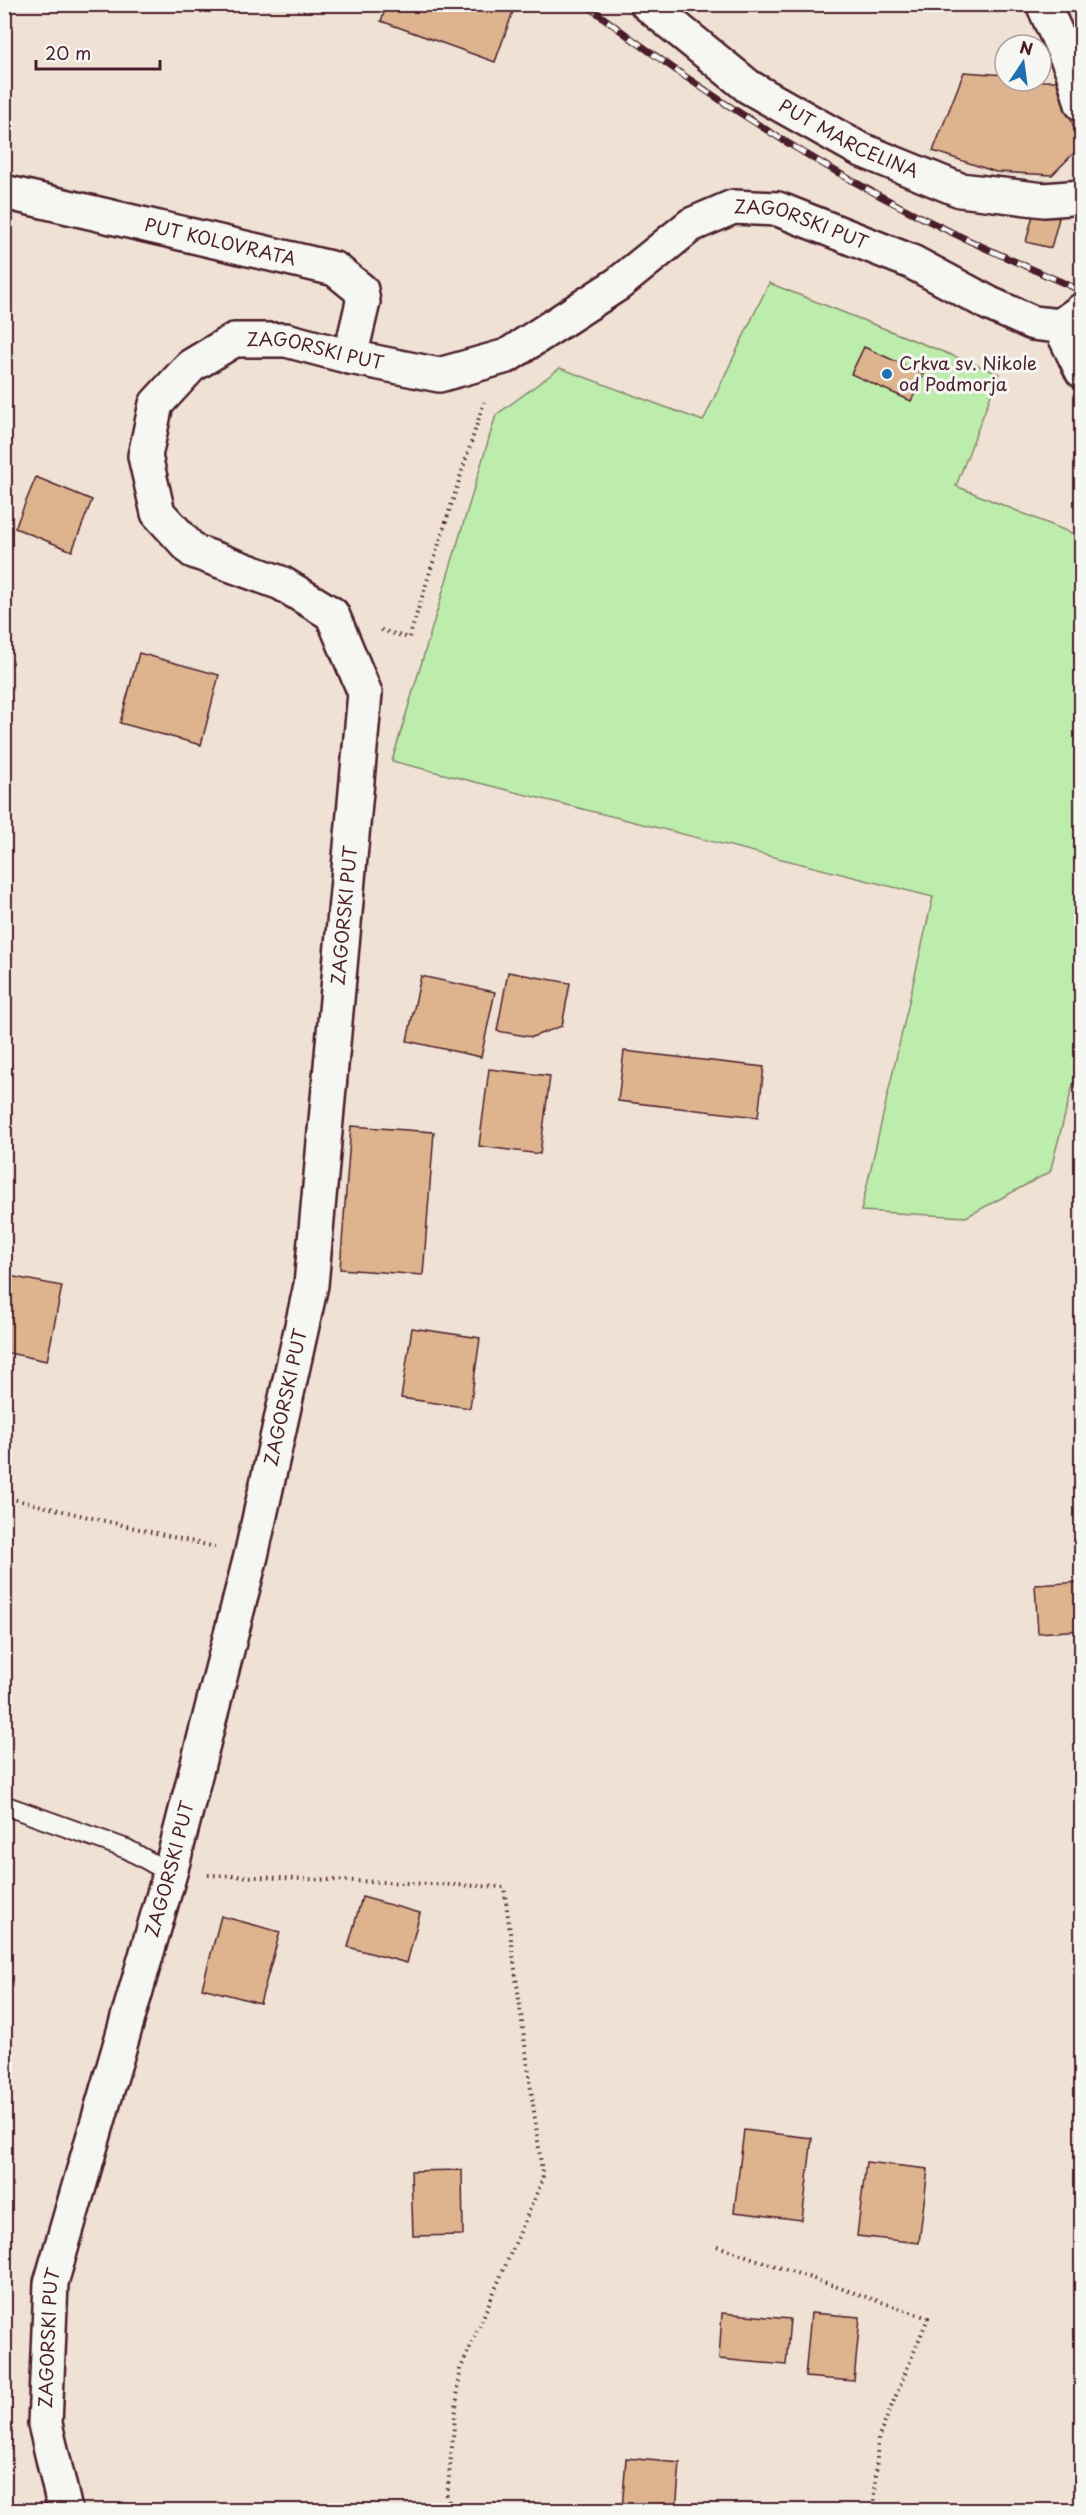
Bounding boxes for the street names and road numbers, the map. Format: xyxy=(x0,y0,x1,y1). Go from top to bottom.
street label: PUT MARCELINA xyxy=(774,92,923,184)
street label: ZAGORSKI PUT xyxy=(733,192,873,256)
street label: PUT KOLOVRATA xyxy=(142,210,299,272)
street label: ZAGORSKI PUT xyxy=(246,325,387,376)
street label: ZAGORSKI PUT xyxy=(323,844,363,986)
street label: ZAGORSKI PUT xyxy=(256,1325,313,1468)
street label: ZAGORSKI PUT xyxy=(137,1797,200,1940)
street label: ZAGORSKI PUT xyxy=(31,2264,67,2409)

